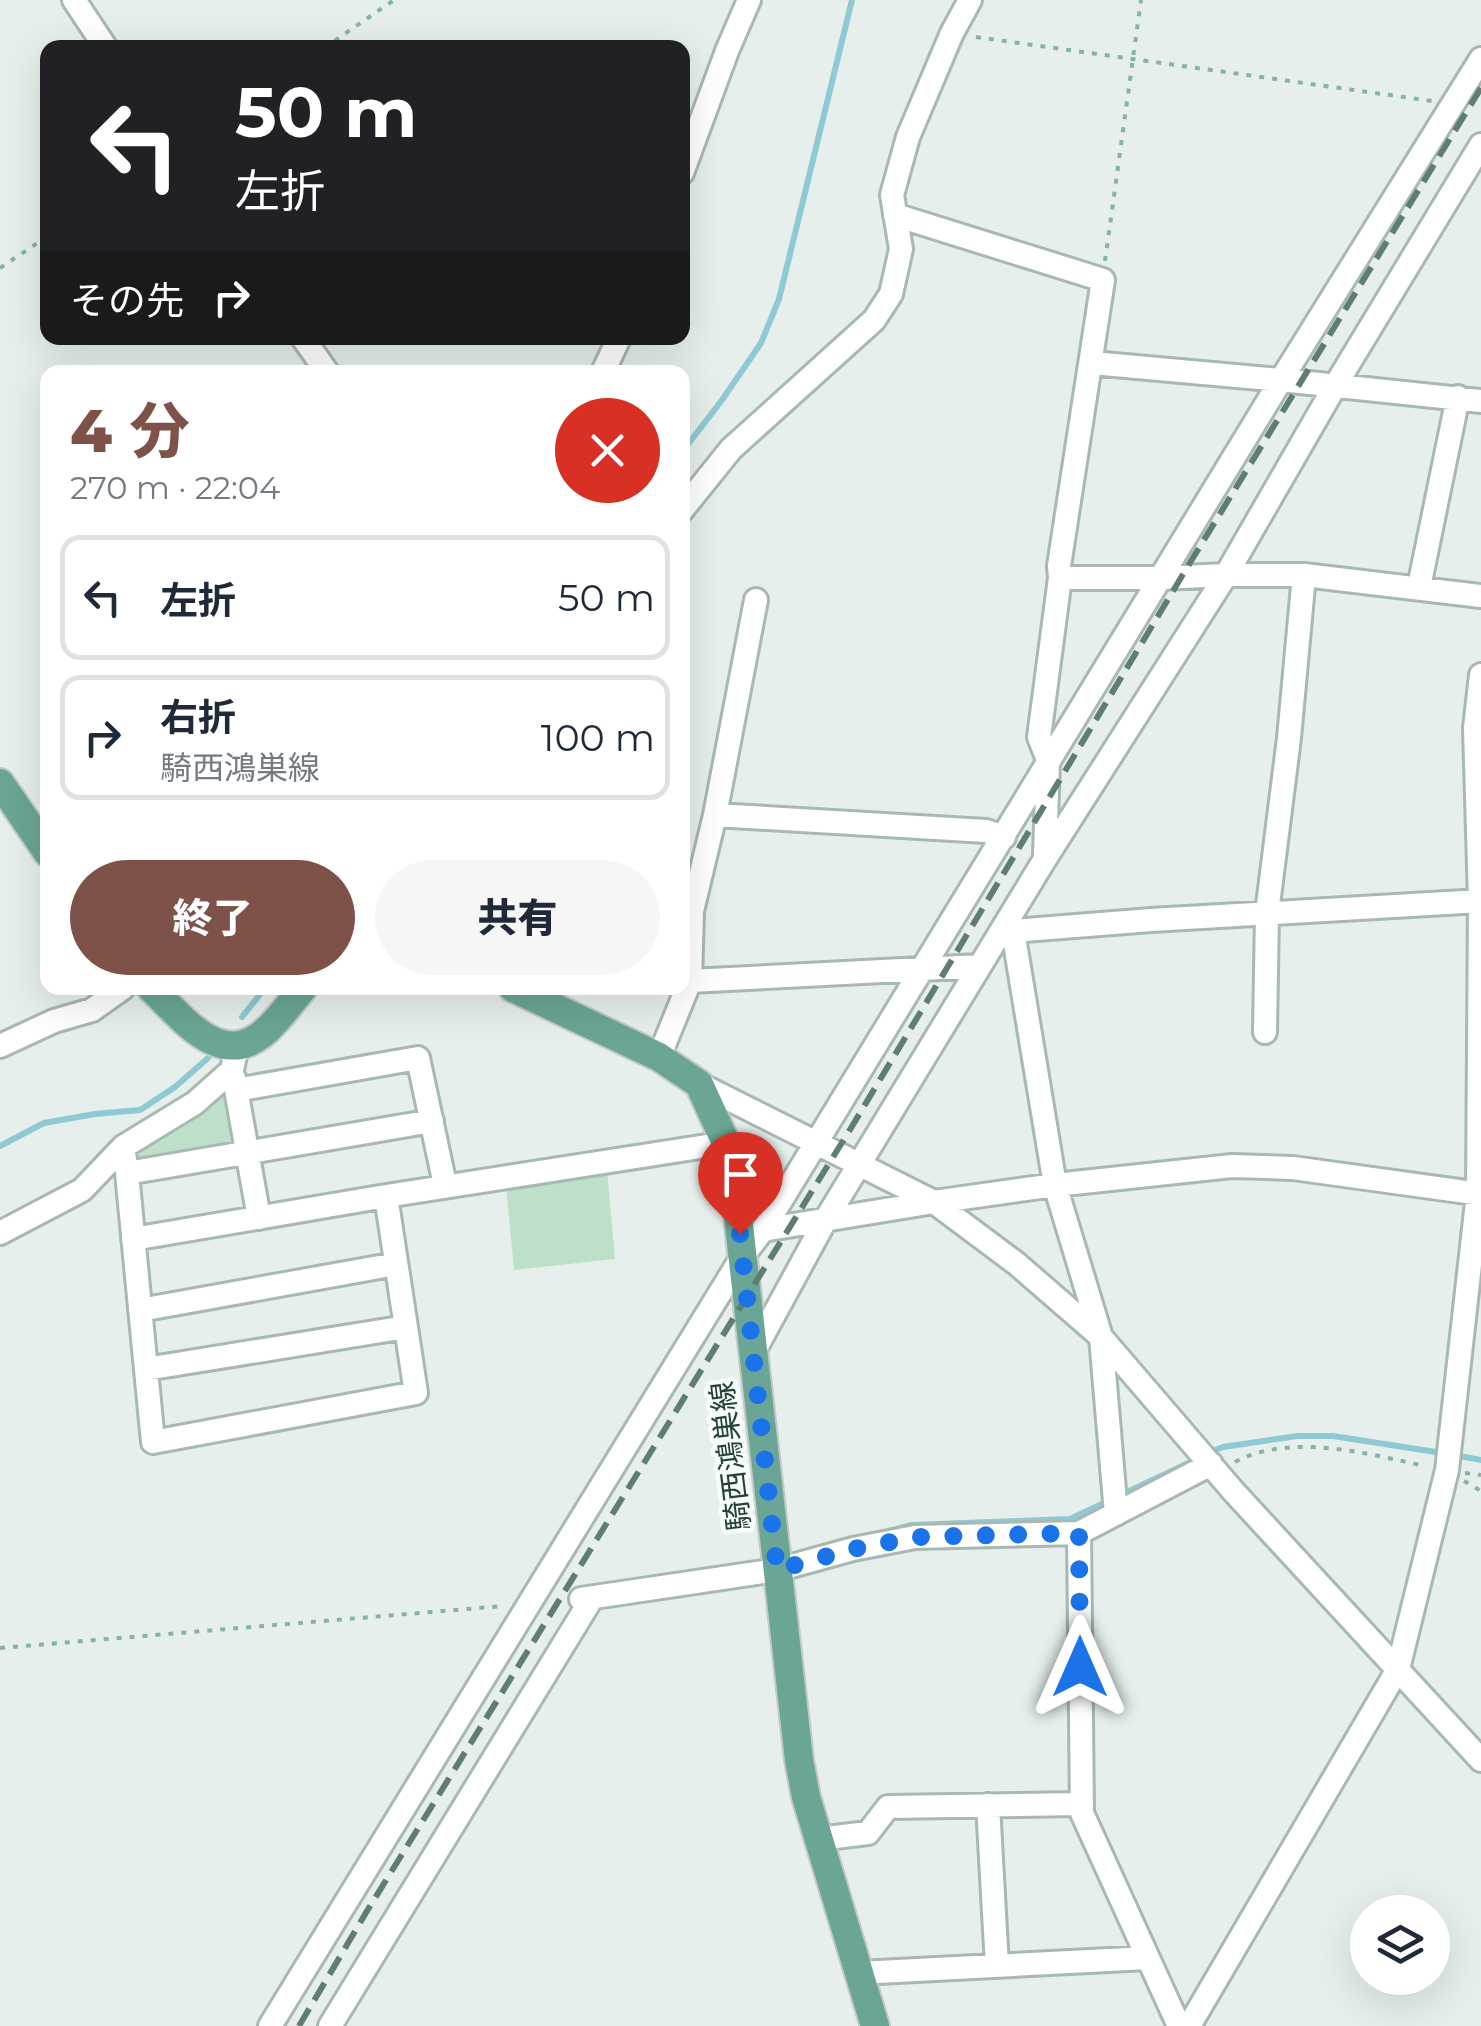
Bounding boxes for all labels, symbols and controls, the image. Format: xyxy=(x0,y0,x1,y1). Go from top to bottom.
text: 50 m xyxy=(235,69,417,155)
icon: left xyxy=(70,80,200,210)
text: 左折 xyxy=(235,163,325,218)
icon: right xyxy=(204,270,259,325)
text: その先 xyxy=(70,277,184,324)
text: 4 分 xyxy=(70,394,189,467)
button: close xyxy=(555,398,660,503)
text: 270 m · 22:04 xyxy=(70,468,280,507)
icon: left xyxy=(75,570,130,625)
text: 50 m xyxy=(558,574,655,621)
text: 左折 xyxy=(160,577,236,624)
text: 右折 xyxy=(160,694,236,741)
icon: right xyxy=(75,710,130,765)
text: 100 m xyxy=(541,714,655,761)
text: 騎西鴻巣線 xyxy=(160,748,320,787)
button: 終了 xyxy=(70,860,355,975)
button: 共有 xyxy=(375,860,660,975)
pin xyxy=(698,1132,783,1235)
icon: arrive xyxy=(713,1147,768,1202)
street label: 騎西鴻巣線 xyxy=(703,1379,758,1533)
position arrow xyxy=(1028,1615,1132,1719)
map controls xyxy=(1350,1895,1450,1995)
button: layers xyxy=(1350,1895,1450,1995)

